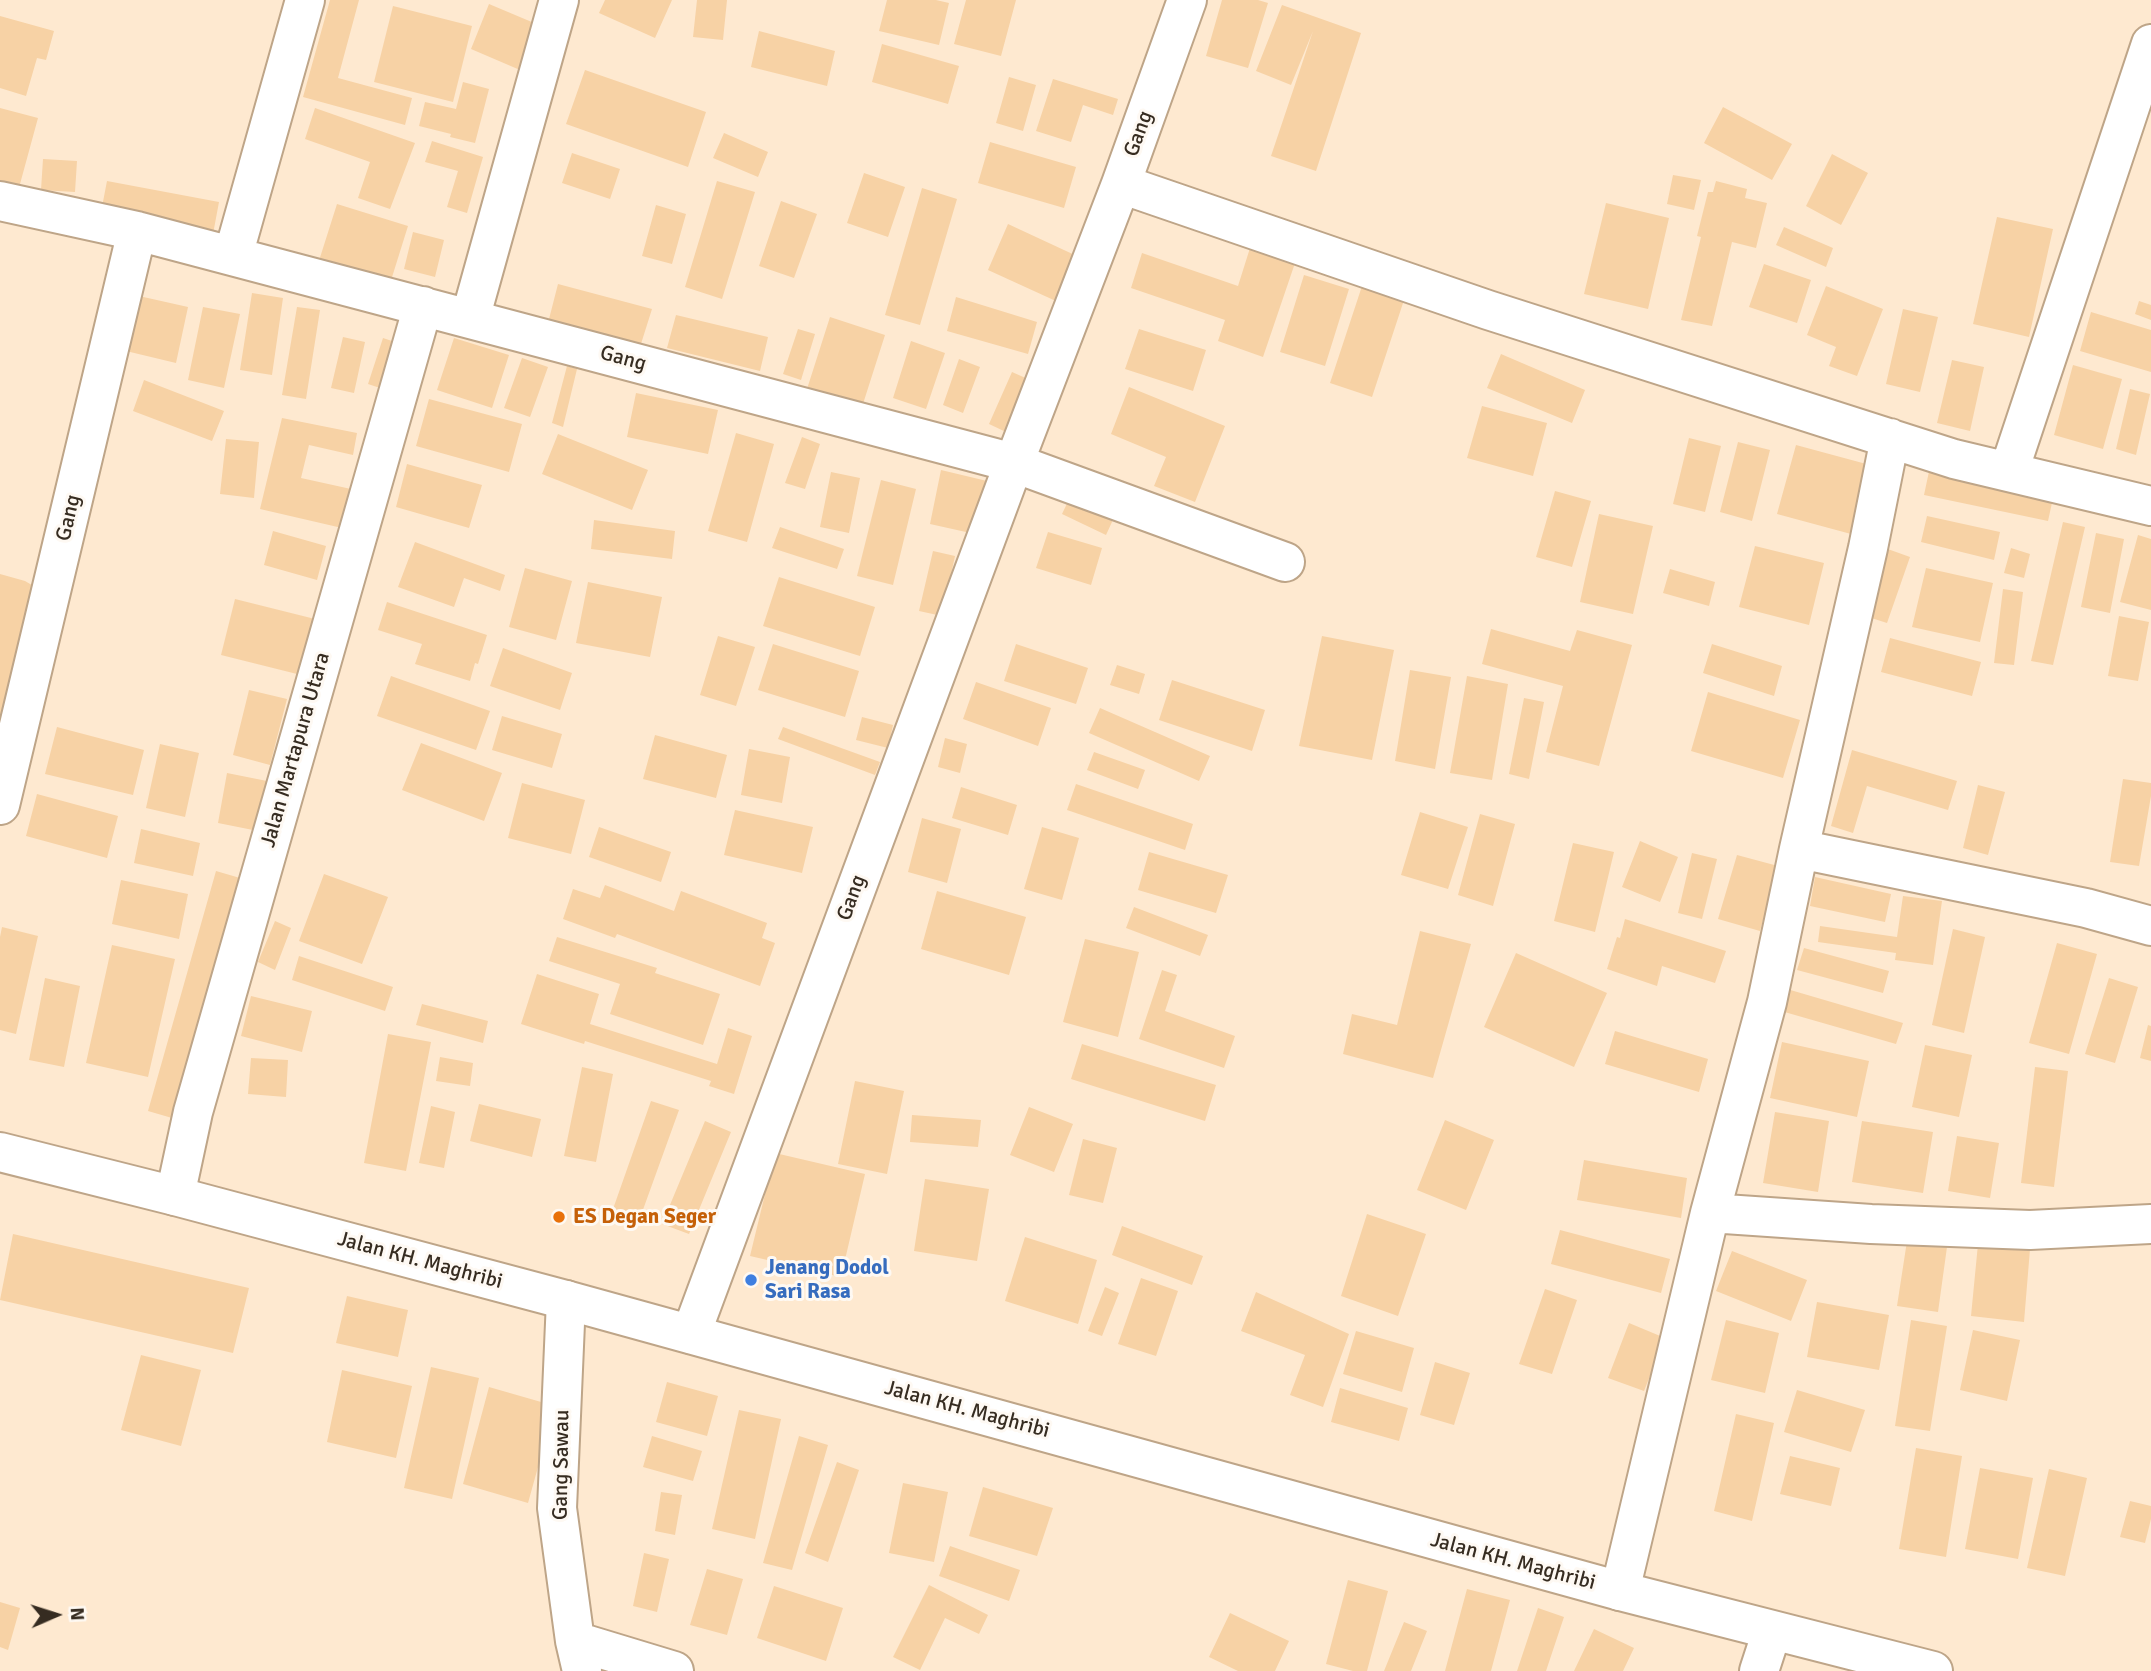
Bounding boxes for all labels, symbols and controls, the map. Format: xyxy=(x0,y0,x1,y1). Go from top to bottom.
street label: Gang xyxy=(1119,108,1159,160)
street label: Gang xyxy=(597,341,649,377)
street label: Gang xyxy=(51,492,87,544)
street label: Jalan Martapura Utara xyxy=(256,649,336,851)
street label: Gang xyxy=(832,872,872,924)
place label: ES Degan Seger xyxy=(573,1204,716,1230)
marker: ES Degan Seger xyxy=(551,1209,567,1225)
street label: Jalan KH. Maghribi xyxy=(335,1227,505,1295)
place label: Jenang Dodol Sari Rasa xyxy=(765,1255,889,1305)
marker: Jenang Dodol Sari Rasa xyxy=(743,1272,759,1288)
street label: Jalan KH. Maghribi xyxy=(882,1376,1052,1444)
street label: Gang Sawau xyxy=(548,1410,576,1520)
street label: Jalan KH. Maghribi xyxy=(1428,1528,1598,1596)
north arrow xyxy=(21,1580,91,1650)
text: N xyxy=(65,1607,89,1621)

